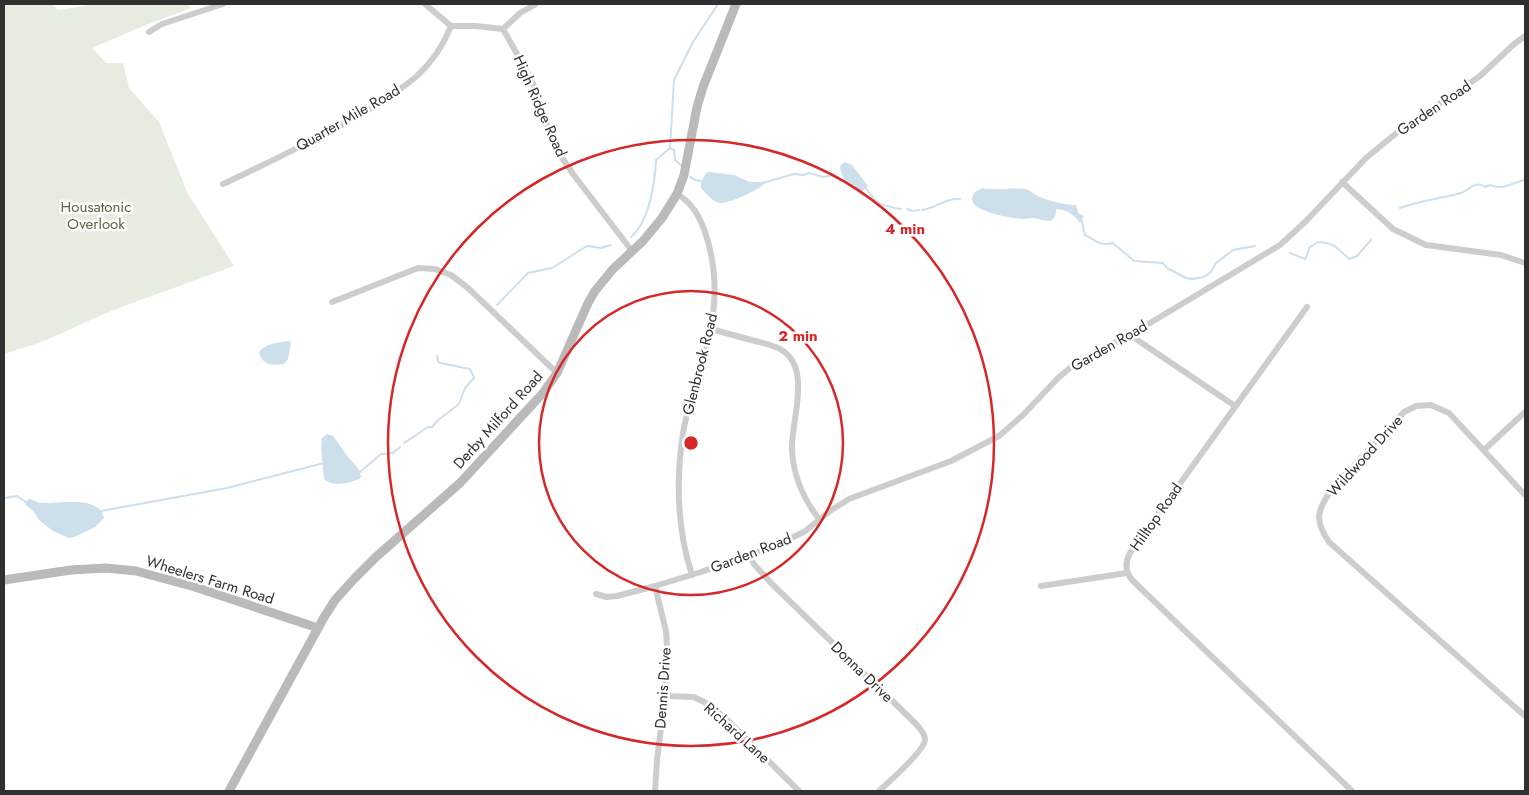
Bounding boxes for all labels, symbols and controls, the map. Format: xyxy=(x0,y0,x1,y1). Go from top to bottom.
street label: High Ridge Road xyxy=(508,51,572,161)
street label: Garden Road xyxy=(1393,75,1475,141)
street label: Quarter Mile Road xyxy=(292,79,404,157)
park label: Housatonic Overlook xyxy=(61,196,131,235)
text: 4 min xyxy=(885,218,925,240)
street label: Glenbrook Road xyxy=(677,311,723,417)
street label: Garden Road xyxy=(1067,315,1151,377)
text: 2 min xyxy=(778,325,818,347)
street label: Derby Milford Road xyxy=(448,366,548,474)
street label: Wildwood Drive xyxy=(1322,410,1408,502)
centre of rings xyxy=(682,434,700,452)
street label: Hilltop Road xyxy=(1124,478,1188,556)
street label: Garden Road xyxy=(707,527,795,579)
street label: Wheelers Farm Road xyxy=(143,550,277,610)
street label: Donna Drive xyxy=(826,637,898,708)
street label: Dennis Drive xyxy=(649,646,677,729)
street label: Richard Lane xyxy=(699,697,775,769)

